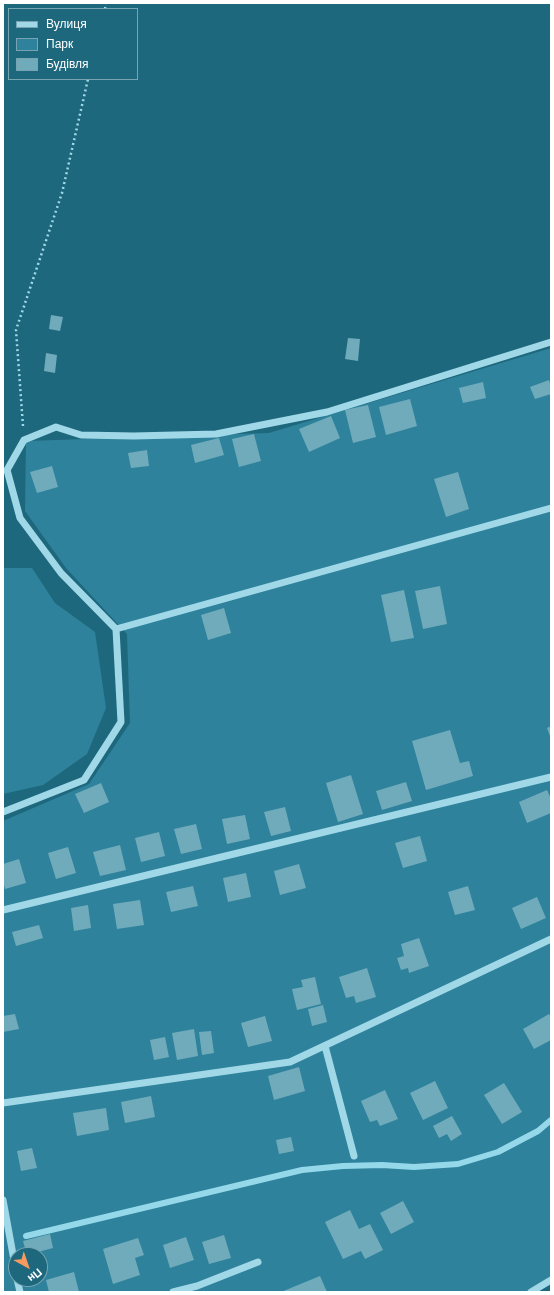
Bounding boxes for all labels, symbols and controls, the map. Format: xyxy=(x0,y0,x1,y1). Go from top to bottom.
legend xyxy=(8,8,138,80)
text: Вулиця xyxy=(46,17,87,31)
text: Парк xyxy=(46,37,73,51)
text: Будівля xyxy=(46,57,88,71)
north arrow xyxy=(8,1247,48,1287)
text: Пн xyxy=(26,1266,45,1285)

